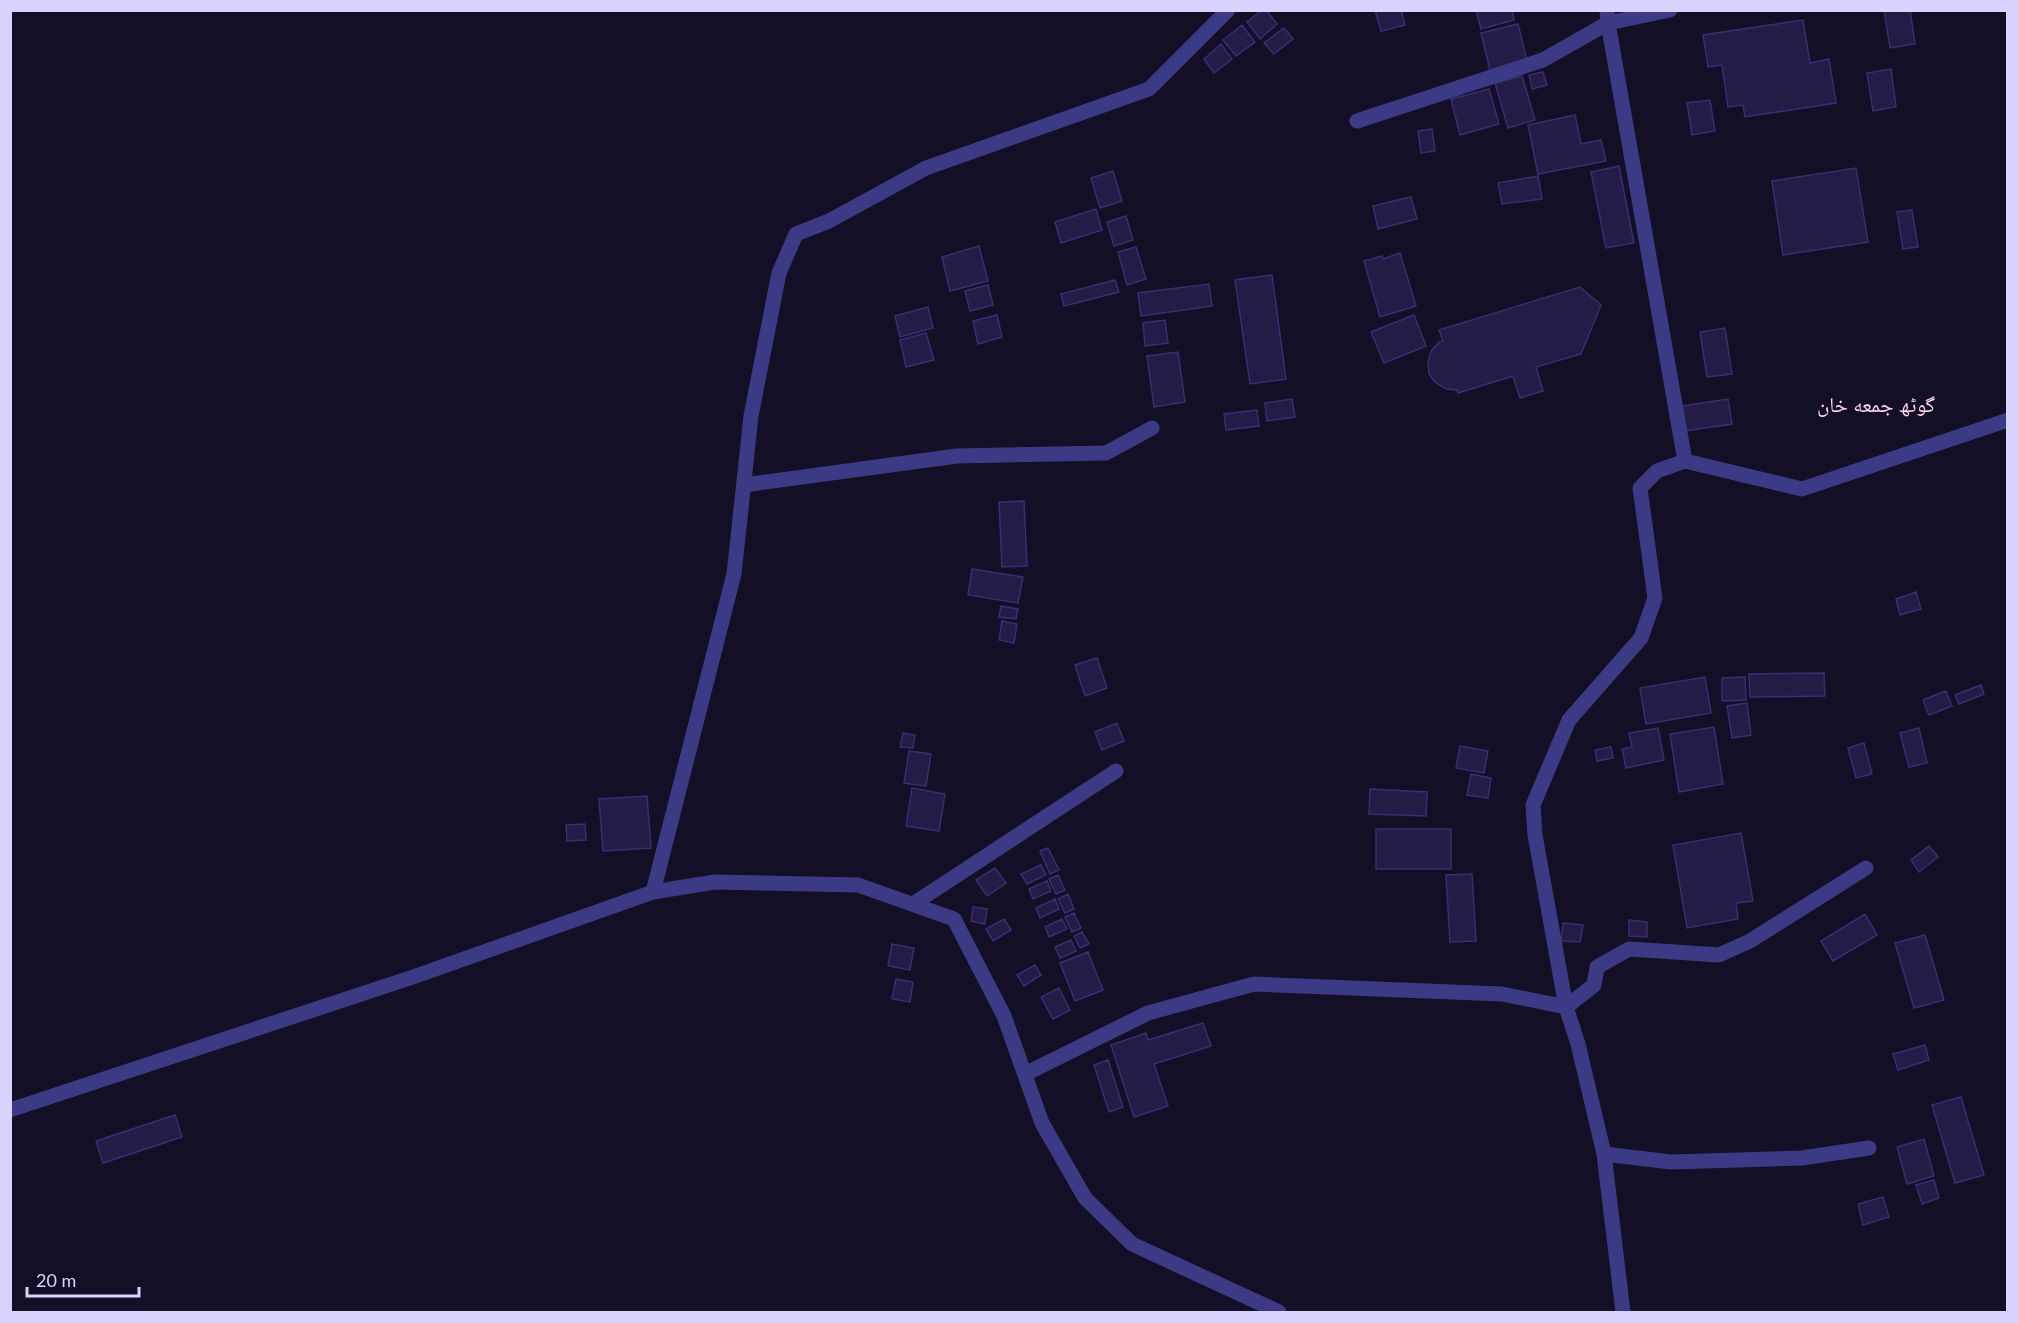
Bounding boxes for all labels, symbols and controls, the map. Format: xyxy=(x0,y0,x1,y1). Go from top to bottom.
district label: گوٹھ جمعه خان xyxy=(1817,391,1935,417)
scale bar xyxy=(27,1260,140,1298)
text: 20 m xyxy=(36,1269,76,1291)

